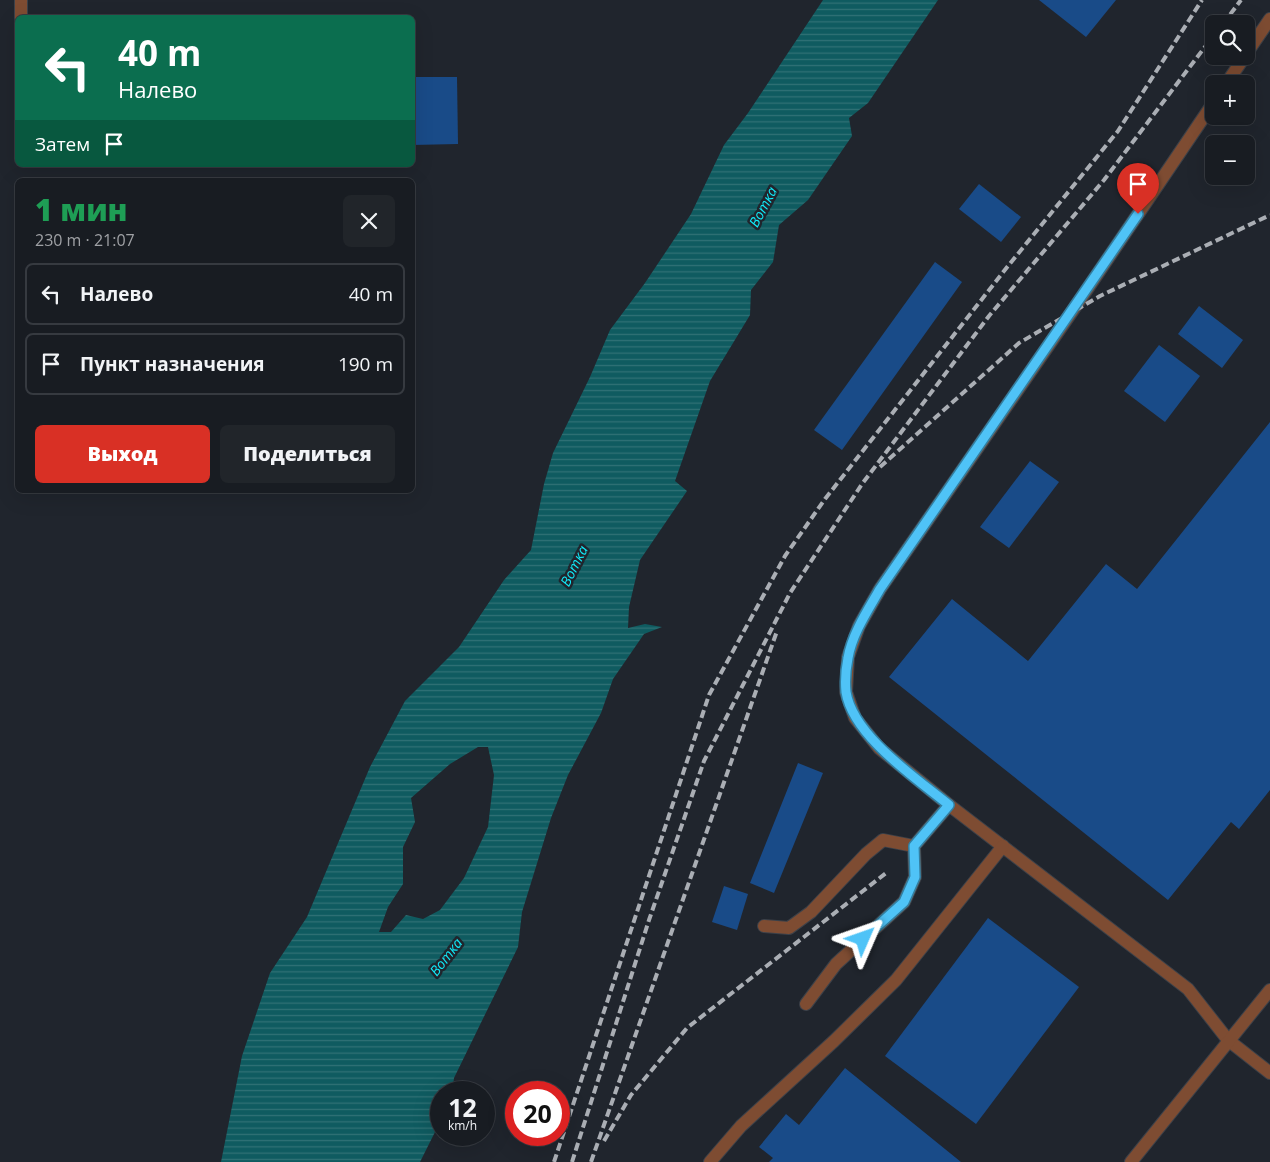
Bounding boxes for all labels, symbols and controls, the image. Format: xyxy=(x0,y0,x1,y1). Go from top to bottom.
map controls xyxy=(1205,15,1255,185)
button: search xyxy=(1205,15,1255,65)
text: 40 m xyxy=(118,29,201,76)
icon: left xyxy=(35,35,100,100)
text: Налево xyxy=(118,74,197,104)
button: + xyxy=(1205,75,1255,125)
icon: arrive xyxy=(100,130,128,158)
text: Затем xyxy=(35,131,90,157)
button: − xyxy=(1205,135,1255,185)
pin xyxy=(1117,163,1159,214)
icon: arrive xyxy=(1124,170,1152,198)
water label: Вотка xyxy=(744,183,781,230)
text: 1 мин xyxy=(35,189,128,230)
button: close xyxy=(343,195,395,247)
text: 230 m · 21:07 xyxy=(35,229,135,251)
icon: left xyxy=(37,280,65,308)
text: Налево xyxy=(80,281,153,307)
text: 40 m xyxy=(349,281,393,307)
icon: arrive xyxy=(37,350,65,378)
text: Пункт назначения xyxy=(80,351,265,377)
text: 190 m xyxy=(338,351,393,377)
button: Выход xyxy=(35,425,210,483)
button: Поделиться xyxy=(220,425,395,483)
water label: Вотка xyxy=(555,542,592,589)
position arrow xyxy=(836,912,888,964)
water label: Вотка xyxy=(425,934,466,980)
speed limit sign: 20 xyxy=(505,1081,570,1146)
text: 12 xyxy=(448,1090,477,1124)
text: km/h xyxy=(448,1117,477,1134)

